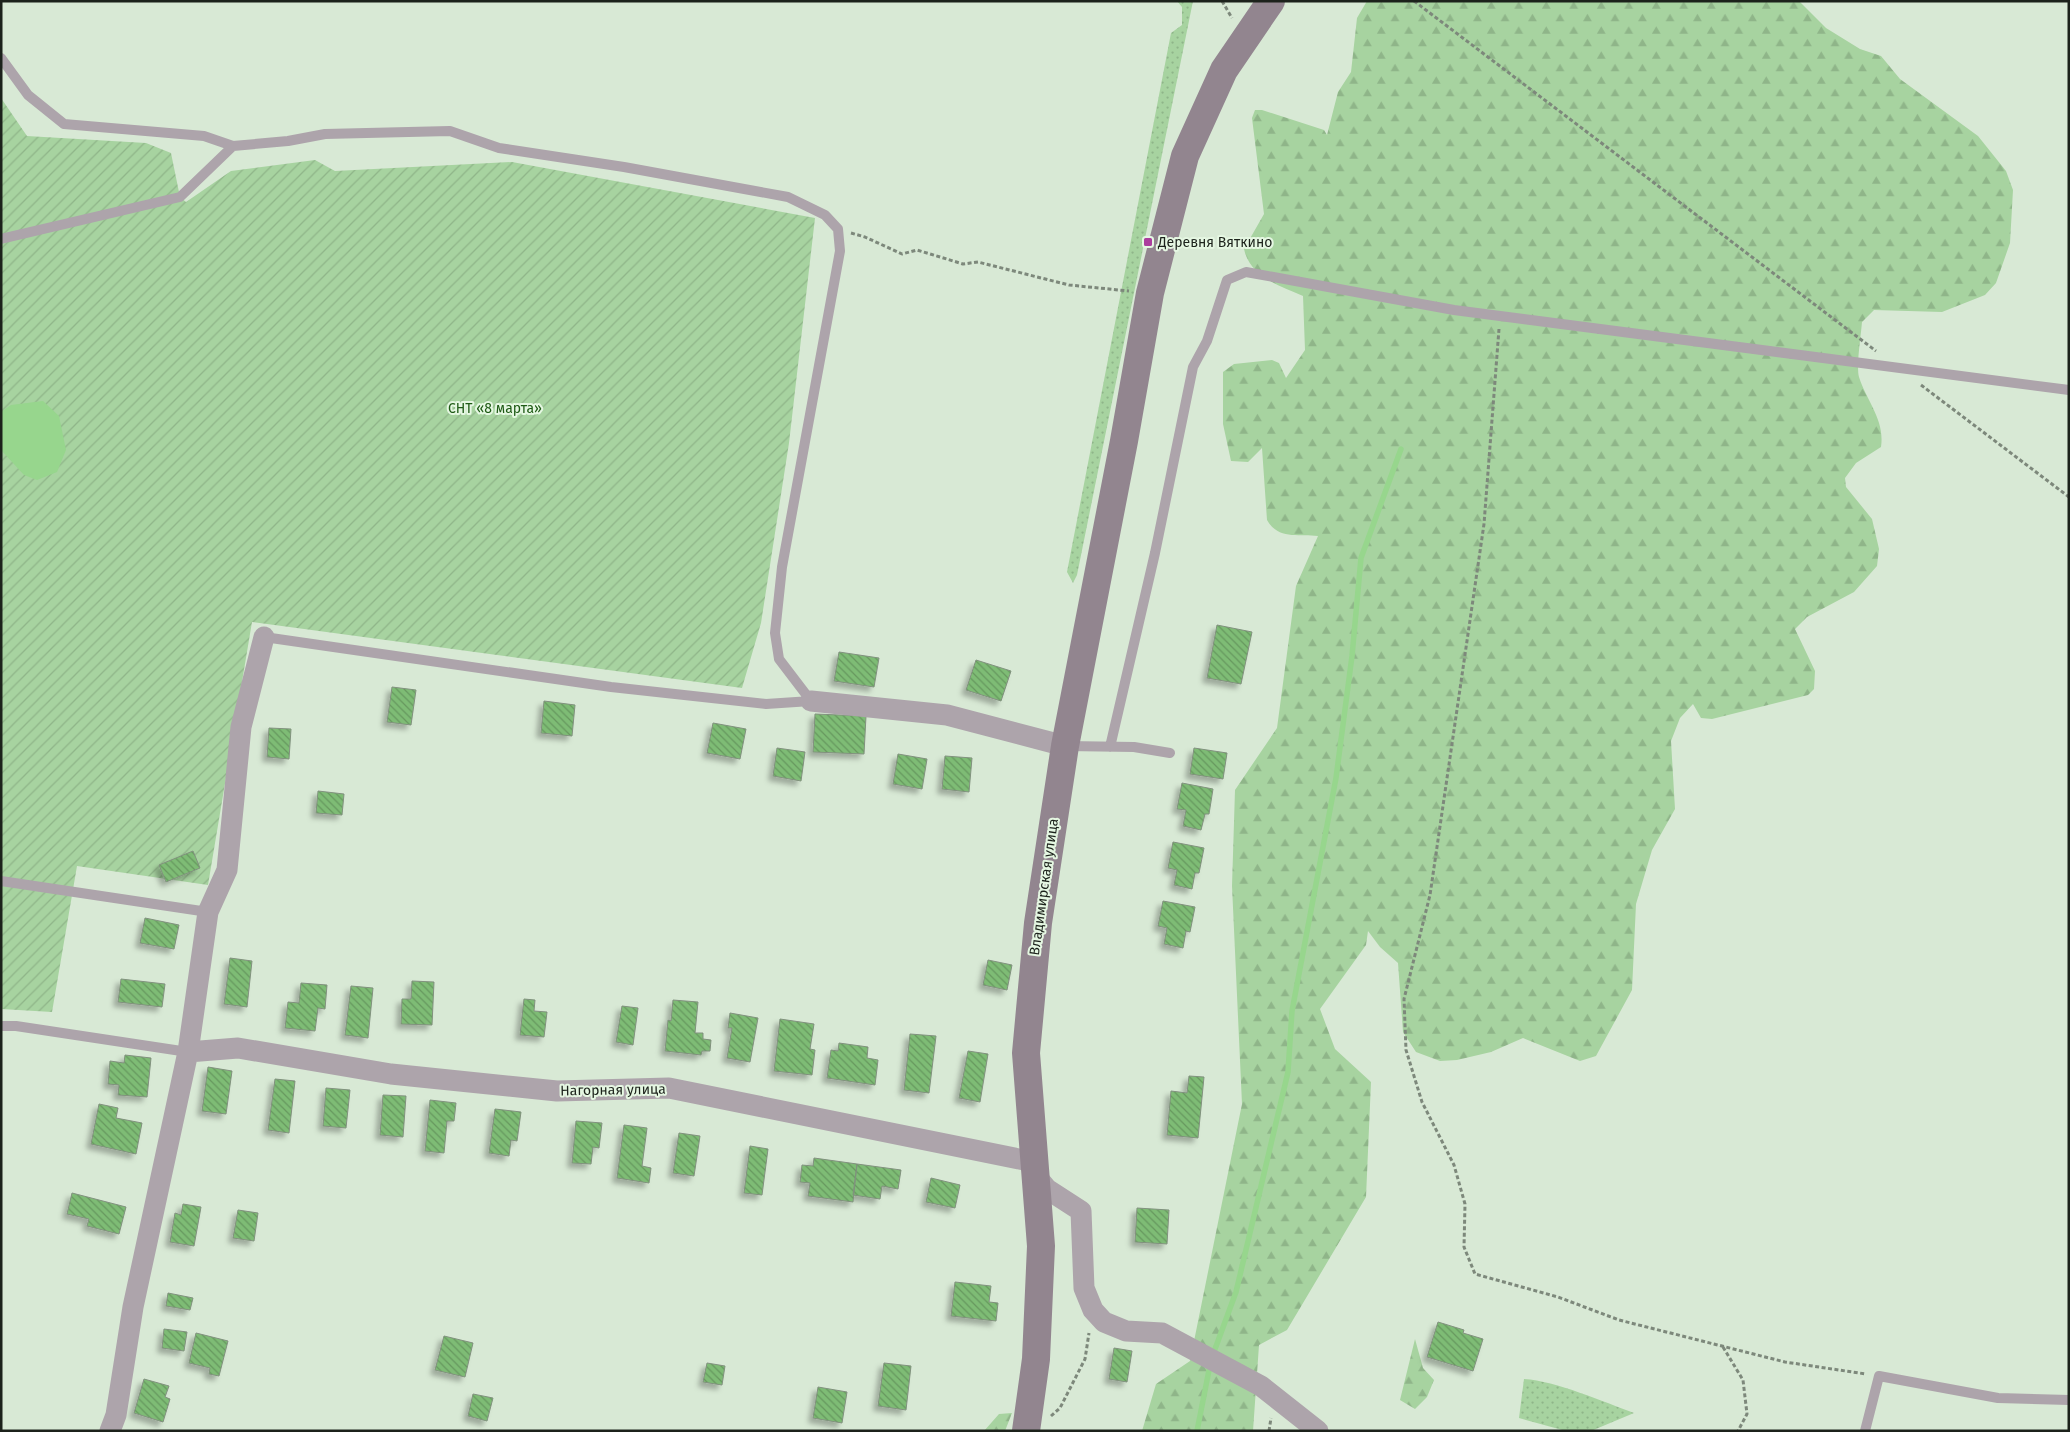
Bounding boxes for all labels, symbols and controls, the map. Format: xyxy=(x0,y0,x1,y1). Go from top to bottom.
place label: Деревня Вяткино xyxy=(1157,234,1272,251)
marker: Деревня Вяткино xyxy=(1142,236,1154,248)
park label: СНТ «8 марта» xyxy=(448,400,542,417)
street label: Владимирская улица xyxy=(1026,817,1062,957)
street label: Нагорная улица xyxy=(560,1081,666,1099)

